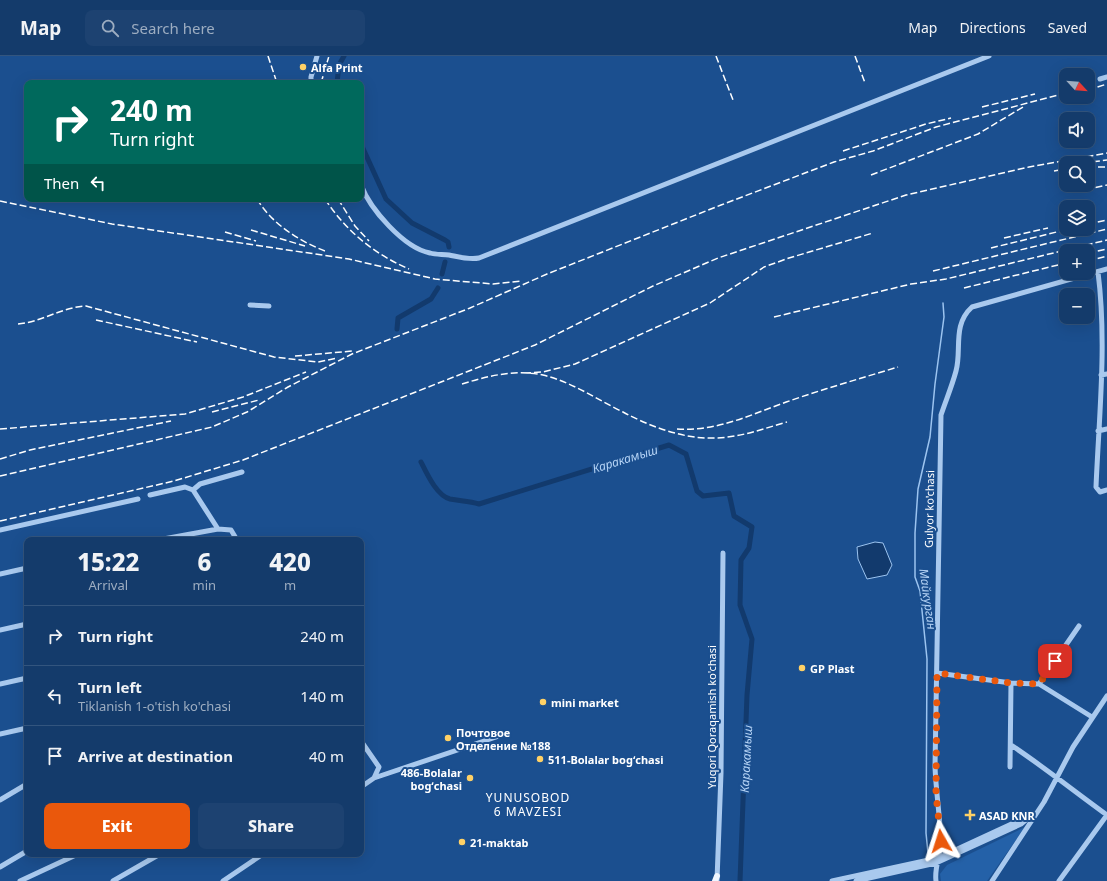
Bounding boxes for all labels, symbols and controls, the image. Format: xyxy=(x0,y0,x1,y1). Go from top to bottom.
search box xyxy=(85,10,365,46)
text: Map xyxy=(20,15,61,41)
icon: search xyxy=(99,17,121,39)
text: Search here xyxy=(131,18,215,38)
text: Map xyxy=(908,18,937,37)
text: Directions xyxy=(959,18,1026,37)
text: Saved xyxy=(1048,18,1087,37)
place label: Alfa Print xyxy=(311,60,363,75)
marker: Alfa Print xyxy=(298,62,308,72)
north arrow xyxy=(1059,68,1095,104)
map controls xyxy=(1059,68,1095,324)
text: 240 m xyxy=(110,91,193,129)
icon: right xyxy=(44,96,96,148)
button: sound xyxy=(1059,112,1095,148)
text: Turn right xyxy=(110,127,194,151)
button: search xyxy=(1059,156,1095,192)
icon: left xyxy=(87,172,109,194)
text: Then xyxy=(44,173,79,193)
button: layers xyxy=(1059,200,1095,236)
button: + xyxy=(1059,244,1095,280)
button: − xyxy=(1059,288,1095,324)
water label: Каракамыш xyxy=(590,441,660,477)
street label: Gulyor ko'chasi xyxy=(921,470,937,548)
text: 15:22 xyxy=(77,545,139,578)
text: 6 xyxy=(197,545,211,578)
text: 420 xyxy=(269,545,311,578)
water label: Майкурган xyxy=(915,567,941,631)
text: Arrival xyxy=(88,576,128,594)
text: min xyxy=(193,576,216,594)
text: m xyxy=(284,576,296,594)
icon: right xyxy=(44,625,66,647)
text: Turn right xyxy=(78,626,153,646)
text: 240 m xyxy=(300,626,344,646)
pin xyxy=(1038,644,1072,678)
street label: Yuqori Qoraqamish ko'chasi xyxy=(704,645,719,789)
icon: arrive xyxy=(1044,650,1066,672)
place label: GP Plast xyxy=(810,661,855,676)
marker: GP Plast xyxy=(797,663,807,673)
text: Turn left xyxy=(78,677,142,697)
icon: left xyxy=(44,685,66,707)
text: 140 m xyxy=(300,686,344,706)
place label: mini market xyxy=(551,695,619,710)
text: Tiklanish 1-o'tish ko'chasi xyxy=(78,697,231,715)
marker: mini market xyxy=(538,697,548,707)
water label: Каракамыш xyxy=(736,724,756,793)
place label: Почтовое Отделение №188 xyxy=(456,725,550,753)
marker: Почтовое Отделение №188 xyxy=(443,733,453,743)
icon: arrive xyxy=(44,745,66,767)
text: Arrive at destination xyxy=(78,746,233,766)
text: 40 m xyxy=(309,746,344,766)
place label: 511-Bolalar bogʻchasi xyxy=(548,752,664,767)
marker: 511-Bolalar bogʻchasi xyxy=(535,754,545,764)
place label: 486-Bolalar bogʻchasi xyxy=(401,765,462,793)
marker: 486-Bolalar bogʻchasi xyxy=(465,773,475,783)
district label: YUNUSOBOD 6 MAVZESI xyxy=(486,789,570,820)
button: Exit xyxy=(44,803,190,849)
button: Share xyxy=(198,803,344,849)
place label: ASAD KNR xyxy=(979,808,1035,823)
marker: ASAD KNR xyxy=(964,809,976,821)
position arrow xyxy=(920,820,962,862)
place label: 21-maktab xyxy=(470,835,529,850)
marker: 21-maktab xyxy=(457,837,467,847)

